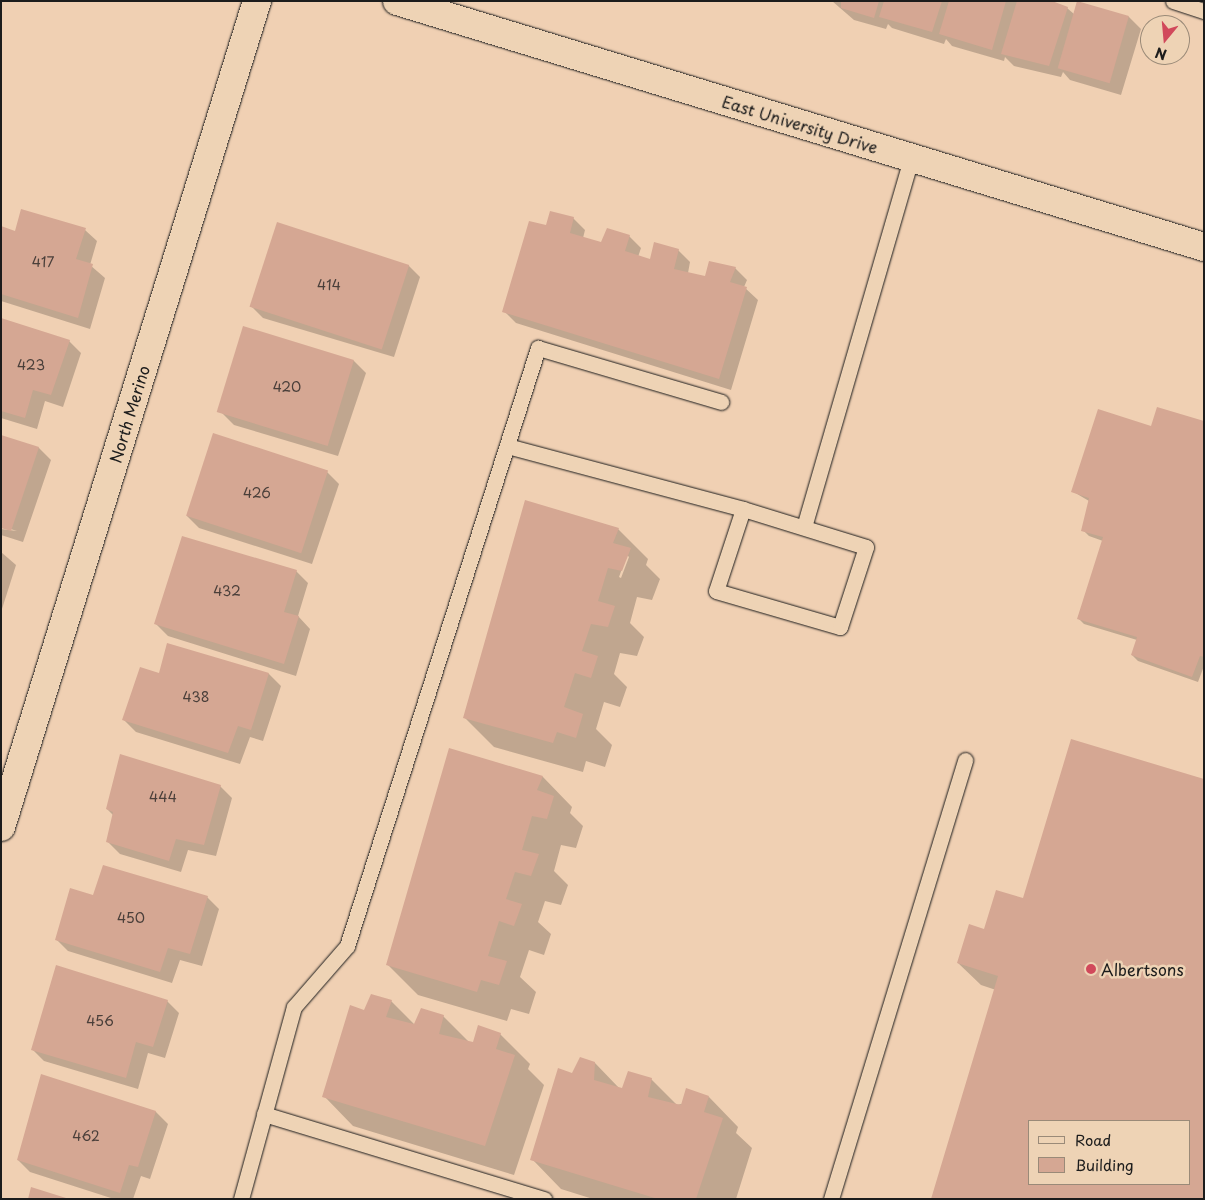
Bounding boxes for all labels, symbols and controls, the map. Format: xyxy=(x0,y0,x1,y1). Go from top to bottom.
north arrow xyxy=(1140,15,1190,65)
text: N xyxy=(1152,42,1169,66)
street label: East University Drive xyxy=(720,91,880,157)
house number: 417 xyxy=(32,254,54,270)
house number: 414 xyxy=(317,277,341,293)
house number: 423 xyxy=(17,357,45,373)
street label: North Merino xyxy=(105,362,153,466)
house number: 420 xyxy=(273,379,301,395)
house number: 426 xyxy=(243,485,271,501)
house number: 432 xyxy=(213,583,241,599)
house number: 438 xyxy=(183,689,209,705)
house number: 444 xyxy=(149,789,177,805)
house number: 450 xyxy=(117,910,145,926)
place label: Albertsons xyxy=(1101,959,1184,979)
marker: Albertsons xyxy=(1085,963,1097,975)
house number: 456 xyxy=(86,1013,114,1029)
legend xyxy=(1028,1120,1190,1185)
house number: 462 xyxy=(72,1128,100,1144)
text: Road xyxy=(1075,1128,1111,1151)
text: Building xyxy=(1075,1153,1134,1176)

